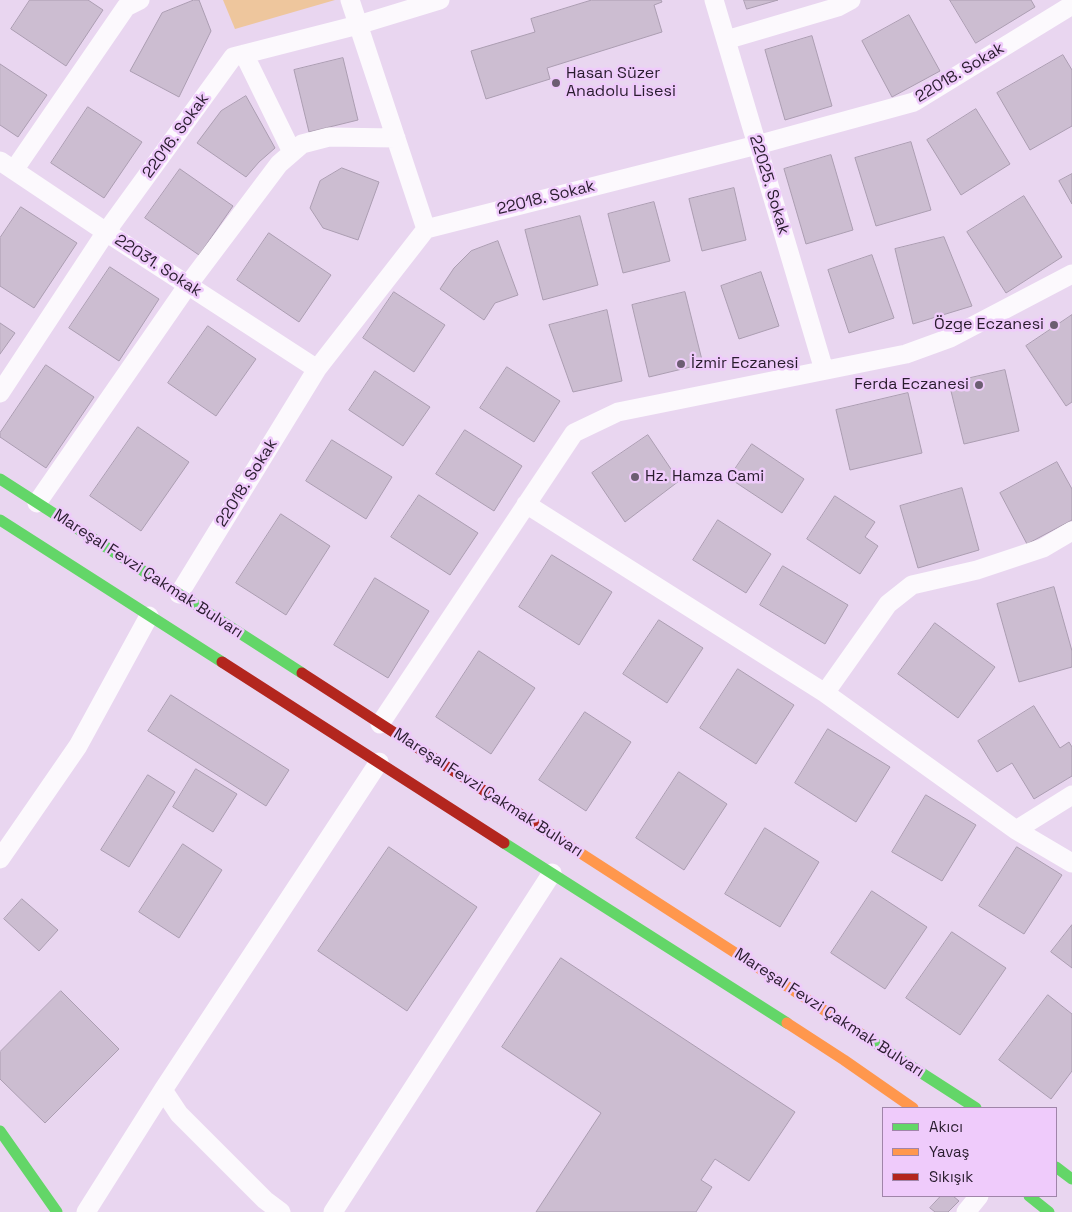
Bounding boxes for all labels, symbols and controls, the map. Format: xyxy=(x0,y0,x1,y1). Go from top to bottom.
street label: 22018. Sokak xyxy=(912,39,1008,107)
place label: Hasan Süzer Anadolu Lisesi xyxy=(566,64,676,102)
marker: Hasan Süzer Anadolu Lisesi xyxy=(550,77,562,89)
street label: 22016. Sokak xyxy=(139,90,213,182)
street label: 22025. Sokak xyxy=(745,133,793,237)
street label: 22018. Sokak xyxy=(495,177,597,219)
street label: 22031. Sokak xyxy=(111,231,205,301)
place label: Özge Eczanesi xyxy=(934,315,1044,335)
marker: Özge Eczanesi xyxy=(1048,319,1060,331)
place label: İzmir Eczanesi xyxy=(691,354,798,374)
marker: İzmir Eczanesi xyxy=(675,358,687,370)
place label: Ferda Eczanesi xyxy=(854,375,969,395)
marker: Ferda Eczanesi xyxy=(973,379,985,391)
street label: 22018. Sokak xyxy=(212,435,282,531)
place label: Hz. Hamza Cami xyxy=(645,467,764,487)
marker: Hz. Hamza Cami xyxy=(629,471,641,483)
street label: Mareşal Fevzi Çakmak Bulvarı xyxy=(50,505,246,643)
street label: Mareşal Fevzi Çakmak Bulvarı xyxy=(390,724,586,862)
street label: Mareşal Fevzi Çakmak Bulvarı xyxy=(731,944,927,1082)
legend xyxy=(882,1107,1057,1197)
text: Akıcı xyxy=(929,1117,963,1136)
text: Yavaş xyxy=(929,1142,969,1161)
text: Sıkışık xyxy=(929,1167,973,1186)

